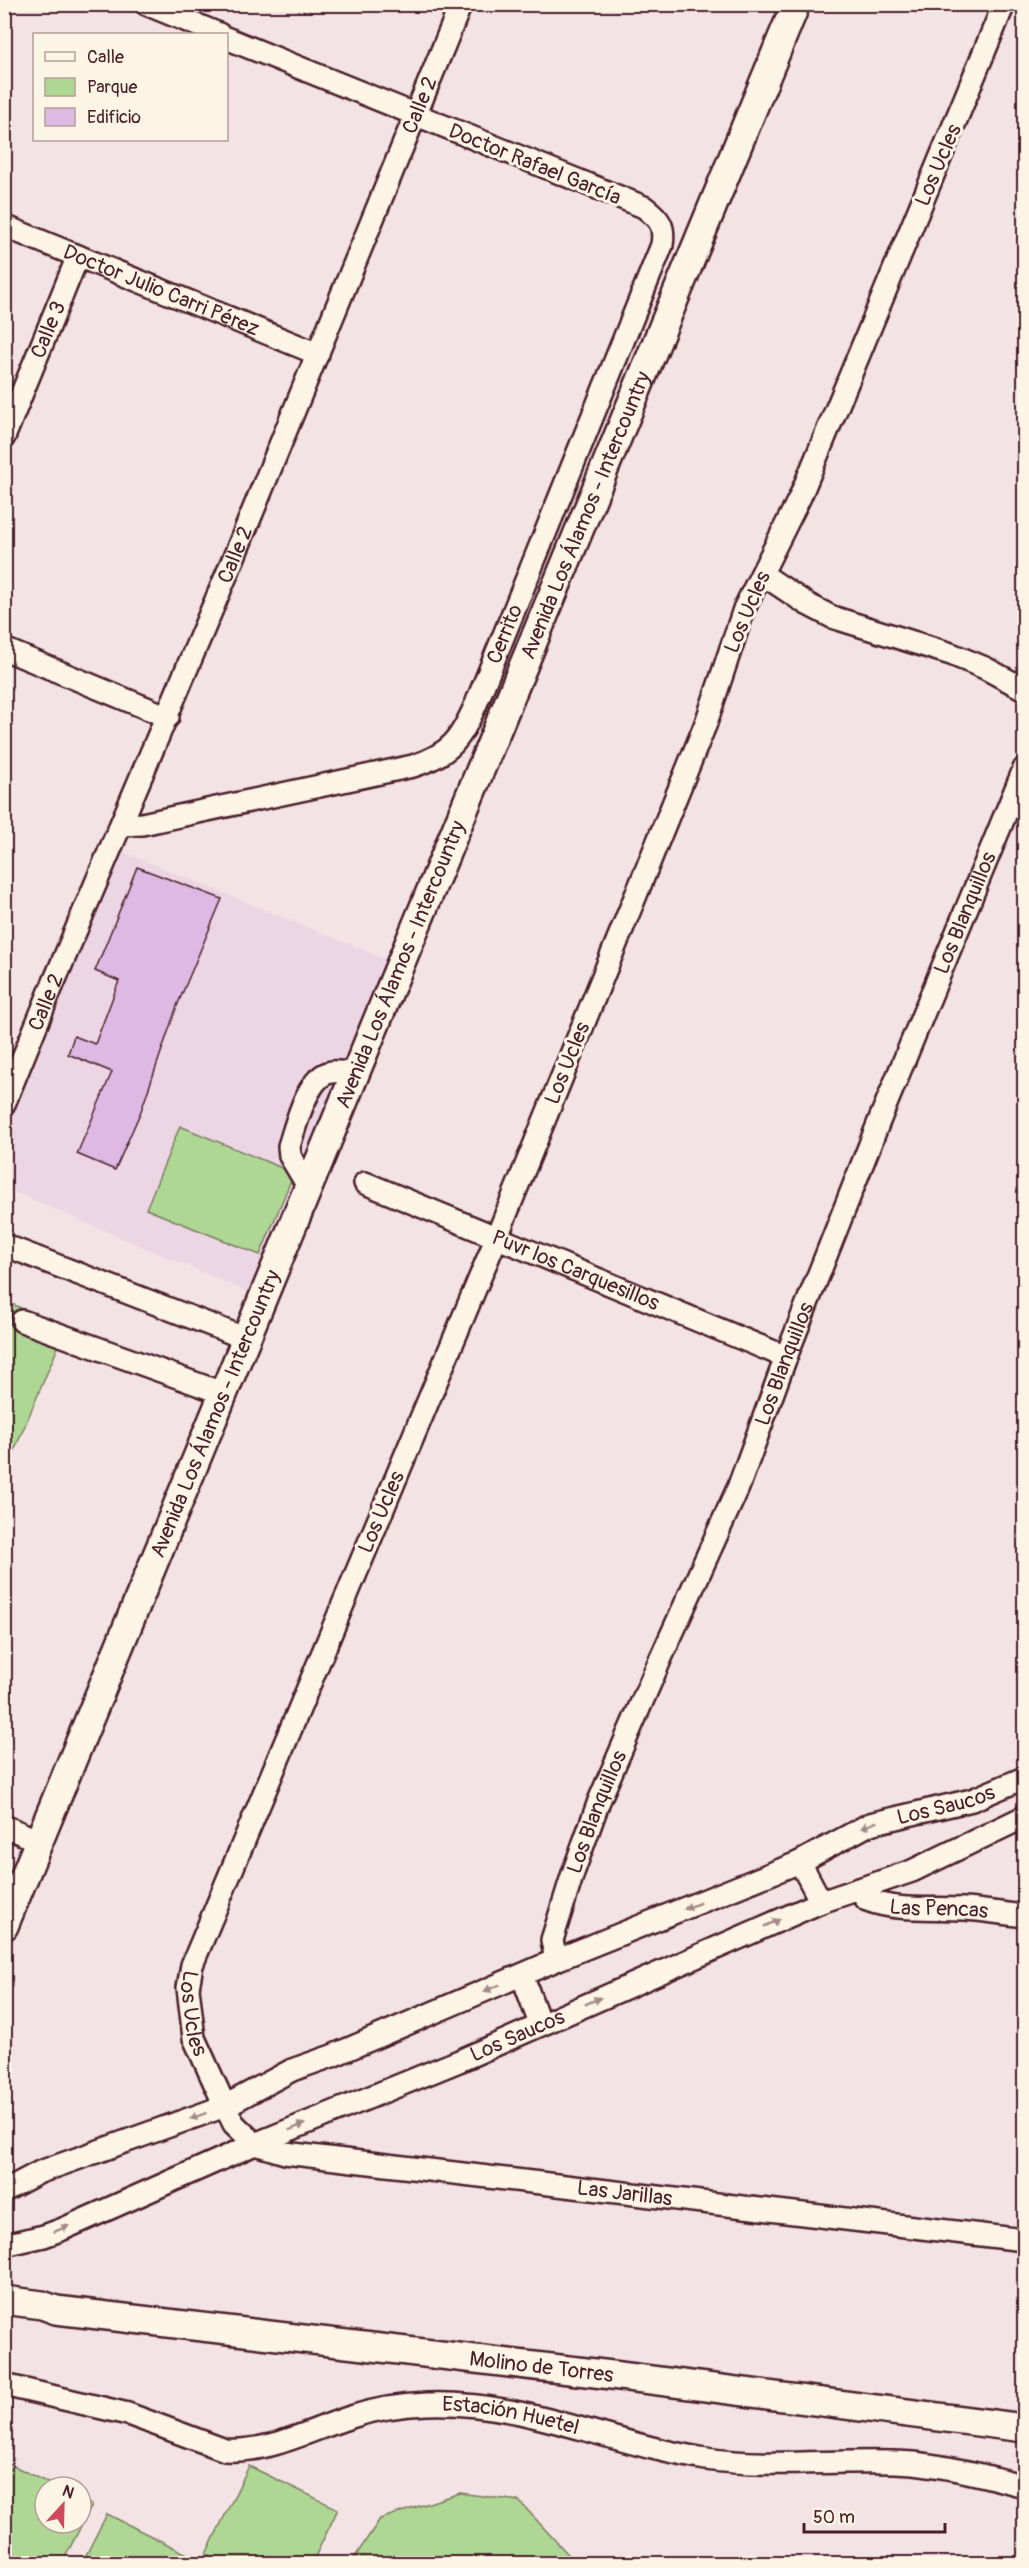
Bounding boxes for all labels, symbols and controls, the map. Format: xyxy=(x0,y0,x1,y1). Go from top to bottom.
legend xyxy=(33,33,228,141)
text: Calle xyxy=(87,46,124,69)
street label: Calle 2 xyxy=(396,73,444,138)
text: Parque xyxy=(87,76,137,99)
text: Edificio xyxy=(87,106,141,129)
street label: Doctor Rafael García xyxy=(445,118,625,211)
street label: Los Ucles xyxy=(909,120,968,210)
street label: Doctor Julio Carri Pérez xyxy=(59,239,263,343)
street label: Calle 3 xyxy=(25,297,72,362)
street label: Avenida Los Álamos - Intercountry xyxy=(515,367,657,663)
street label: Calle 2 xyxy=(212,522,259,587)
street label: Los Ucles xyxy=(718,567,777,657)
street label: Cerrito xyxy=(481,601,529,668)
street label: Avenida Los Álamos - Intercountry xyxy=(329,817,472,1112)
street label: Los Blanquillos xyxy=(928,847,1003,978)
street label: Calle 2 xyxy=(22,970,70,1035)
street label: Los Ucles xyxy=(539,1018,596,1108)
street label: Puvr los Carquesillos xyxy=(488,1224,664,1317)
street label: Avenida Los Álamos - Intercountry xyxy=(144,1266,287,1562)
street label: Los Blanquillos xyxy=(749,1298,820,1430)
street label: Los Ucles xyxy=(352,1467,411,1557)
street label: Los Blanquillos xyxy=(561,1746,633,1877)
street label: Los Saucos xyxy=(894,1779,1000,1831)
one-way arrow xyxy=(859,1820,877,1830)
street label: Las Pencas xyxy=(888,1893,990,1925)
one-way arrow xyxy=(682,1901,700,1911)
one-way arrow xyxy=(763,1918,781,1928)
street label: Los Ucles xyxy=(173,1968,214,2061)
one-way arrow xyxy=(483,1984,501,1993)
one-way arrow xyxy=(584,1996,602,2006)
street label: Los Saucos xyxy=(466,2003,569,2068)
one-way arrow xyxy=(189,2111,207,2121)
one-way arrow xyxy=(289,2122,307,2132)
street label: Las Jarillas xyxy=(575,2174,674,2213)
one-way arrow xyxy=(52,2224,70,2234)
street label: Molino de Torres xyxy=(468,2345,616,2389)
street label: Estación Huetel xyxy=(442,2391,582,2441)
north arrow xyxy=(33,2475,93,2535)
text: N xyxy=(59,2481,77,2503)
scale bar xyxy=(804,2496,945,2534)
text: 50 m xyxy=(813,2506,855,2529)

